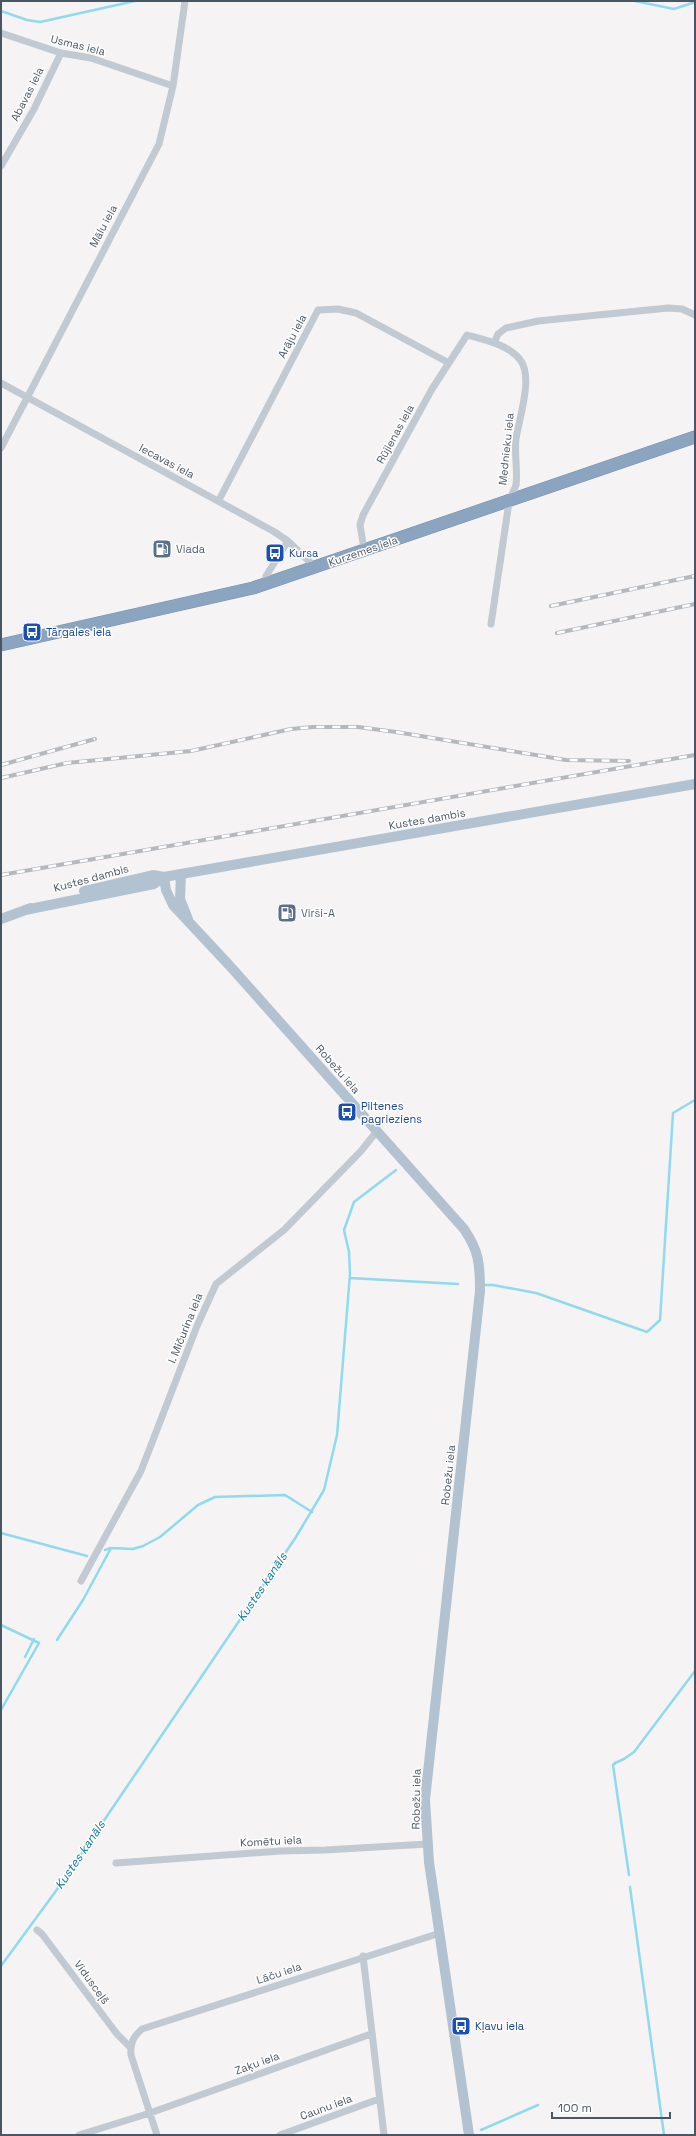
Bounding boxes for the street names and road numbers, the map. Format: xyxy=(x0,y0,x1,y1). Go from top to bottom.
street label: Usmas iela xyxy=(49,31,107,59)
street label: Abavas iela xyxy=(7,64,47,123)
street label: Mālu iela xyxy=(86,202,120,250)
street label: Arāju iela xyxy=(275,311,310,360)
street label: Rūjienas iela xyxy=(373,401,417,466)
street label: Mednieku iela xyxy=(495,411,517,486)
street label: Iecavas iela xyxy=(137,441,198,482)
street label: Kurzemes iela xyxy=(327,532,400,569)
street label: Kustes dambis xyxy=(388,805,467,833)
street label: Kustes dambis xyxy=(52,861,130,895)
street label: Robežu iela xyxy=(313,1042,364,1097)
street label: I. Mičurina iela xyxy=(165,1290,206,1365)
street label: Robežu iela xyxy=(438,1443,458,1506)
street label: Robežu iela xyxy=(408,1768,424,1829)
street label: Komētu iela xyxy=(240,1832,303,1850)
street label: Vidusceļš xyxy=(71,1957,113,2007)
street label: Lāču iela xyxy=(255,1959,304,1987)
street label: Zaķu iela xyxy=(233,2048,282,2078)
street label: Caunu iela xyxy=(298,2091,355,2123)

